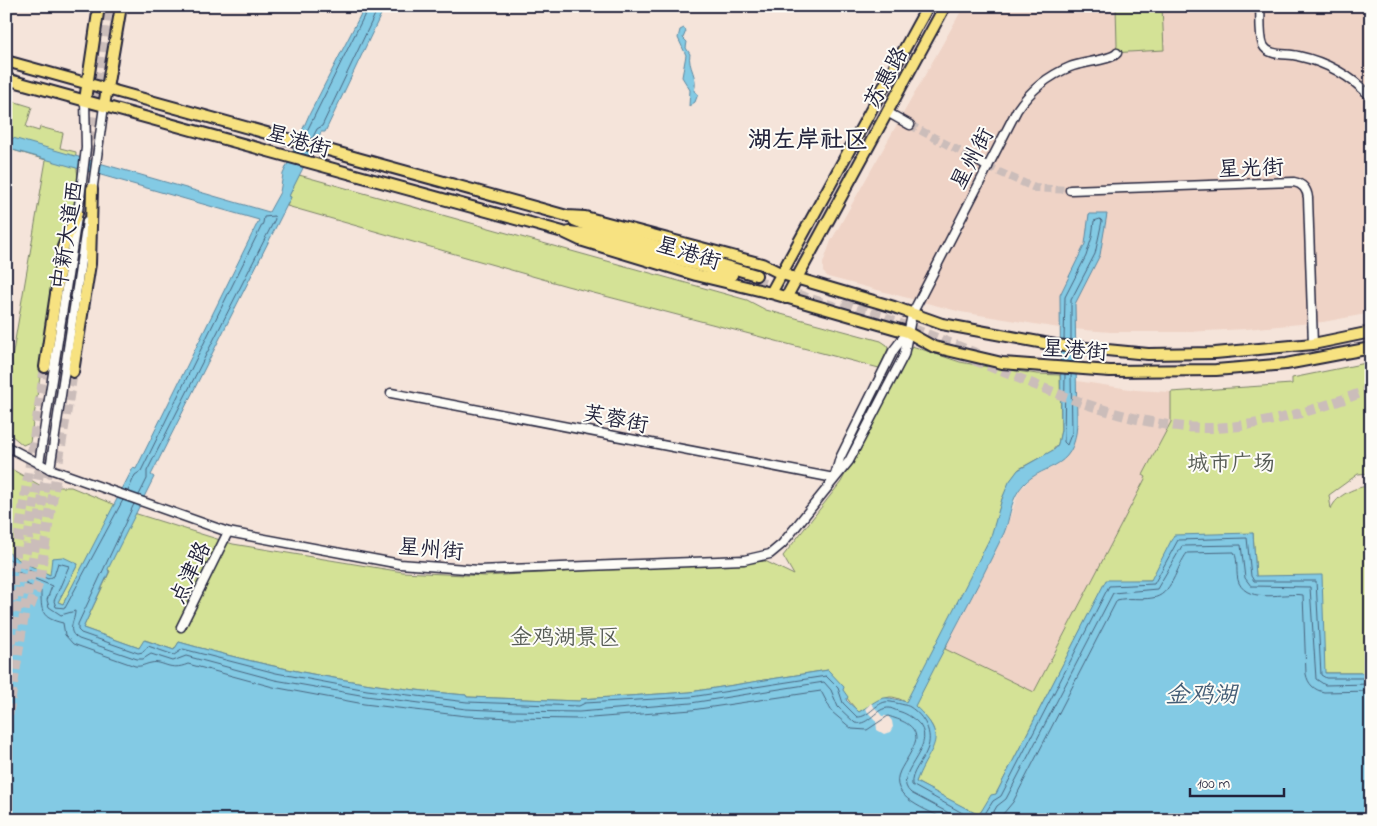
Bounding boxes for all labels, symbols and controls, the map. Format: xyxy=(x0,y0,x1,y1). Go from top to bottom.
street label: 苏惠路 xyxy=(858,42,918,115)
street label: 星港街 xyxy=(262,118,334,167)
street label: 星州街 xyxy=(944,123,1003,196)
district label: 湖左岸社区 xyxy=(748,124,868,159)
street label: 星光街 xyxy=(1218,153,1285,187)
street label: 中新大道西 xyxy=(45,179,93,292)
street label: 星港街 xyxy=(652,230,724,280)
street label: 星港街 xyxy=(1041,334,1109,370)
street label: 芙蓉街 xyxy=(580,399,651,443)
park label: 城市广场 xyxy=(1187,449,1275,481)
street label: 星州街 xyxy=(396,532,465,570)
street label: 点津路 xyxy=(163,537,221,610)
park label: 金鸡湖景区 xyxy=(510,623,620,655)
water label: 金鸡湖 xyxy=(1165,679,1240,714)
scale bar xyxy=(1190,766,1283,798)
text: 100 m xyxy=(1197,773,1230,795)

